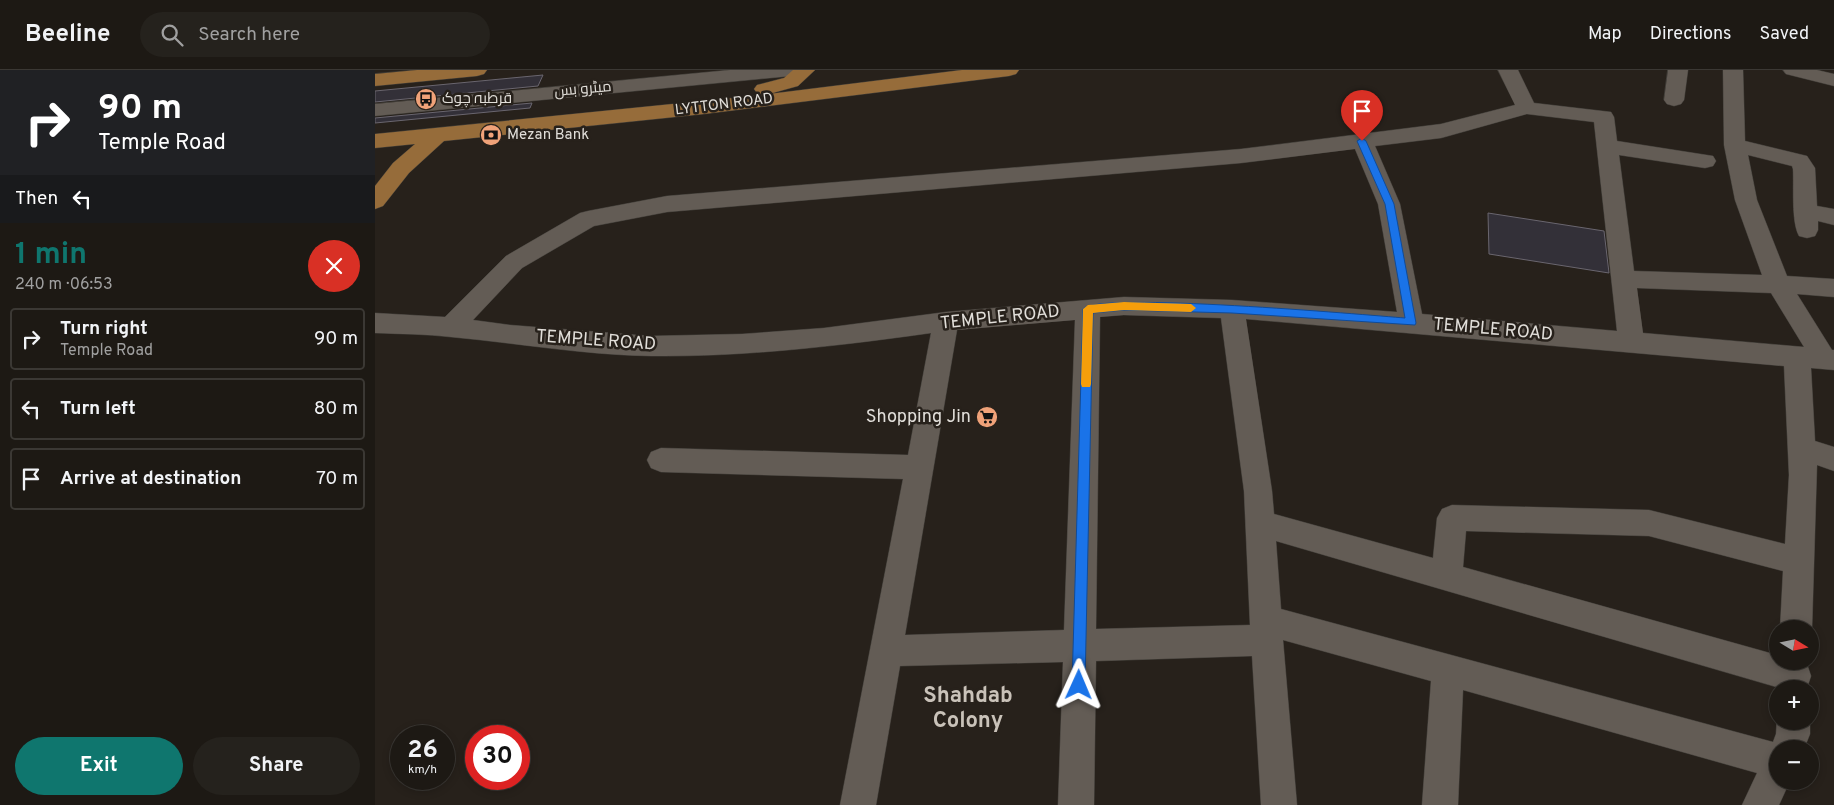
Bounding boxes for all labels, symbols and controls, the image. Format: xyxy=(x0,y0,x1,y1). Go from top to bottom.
search box xyxy=(140,12,490,57)
text: Beeline xyxy=(25,20,110,50)
icon: search xyxy=(158,21,186,49)
text: Search here xyxy=(198,23,300,47)
text: Map xyxy=(1588,23,1622,46)
text: Directions xyxy=(1650,23,1732,46)
text: Saved xyxy=(1760,23,1809,46)
street label: میٹرو بس xyxy=(554,78,612,102)
text: 90 m xyxy=(98,87,182,131)
bus stop icon: قرطبہ چوک xyxy=(414,87,438,111)
icon: right xyxy=(15,90,80,155)
place label: قرطبہ چوک xyxy=(442,90,512,109)
street label: LYTTON ROAD xyxy=(674,90,774,120)
pin xyxy=(1341,90,1383,141)
icon: arrive xyxy=(1348,97,1376,125)
bank icon: Mezan Bank xyxy=(479,123,503,147)
place label: Mezan Bank xyxy=(507,126,589,145)
text: Temple Road xyxy=(98,130,226,157)
icon: left xyxy=(68,185,96,213)
text: Then xyxy=(15,187,58,211)
text: 1 min xyxy=(15,237,87,274)
button: close xyxy=(308,240,360,292)
text: 240 m · 06:53 xyxy=(15,275,113,295)
street label: TEMPLE ROAD xyxy=(939,300,1061,336)
street label: TEMPLE ROAD xyxy=(1432,313,1554,347)
text: Turn right xyxy=(60,317,148,341)
icon: right xyxy=(17,325,45,353)
street label: TEMPLE ROAD xyxy=(535,325,657,357)
text: 90 m xyxy=(314,327,358,351)
text: Temple Road xyxy=(60,341,153,361)
icon: left xyxy=(17,395,45,423)
text: Turn left xyxy=(60,397,136,421)
text: 80 m xyxy=(314,397,358,421)
supermarket icon: Shopping Jin xyxy=(975,405,999,429)
place label: Shopping Jin xyxy=(866,406,971,429)
icon: arrive xyxy=(17,465,45,493)
text: Arrive at destination xyxy=(60,467,241,491)
text: 70 m xyxy=(316,467,358,491)
north arrow xyxy=(1769,620,1819,670)
map controls xyxy=(1769,620,1819,790)
position arrow xyxy=(1052,658,1104,710)
button: + xyxy=(1769,680,1819,730)
district label: Shahdab Colony xyxy=(923,683,1013,735)
speed limit sign: 30 xyxy=(465,725,530,790)
text: 26 xyxy=(407,735,438,767)
button: Exit xyxy=(15,737,183,795)
button: Share xyxy=(193,737,360,795)
button: − xyxy=(1769,740,1819,790)
text: km/h xyxy=(408,762,437,778)

